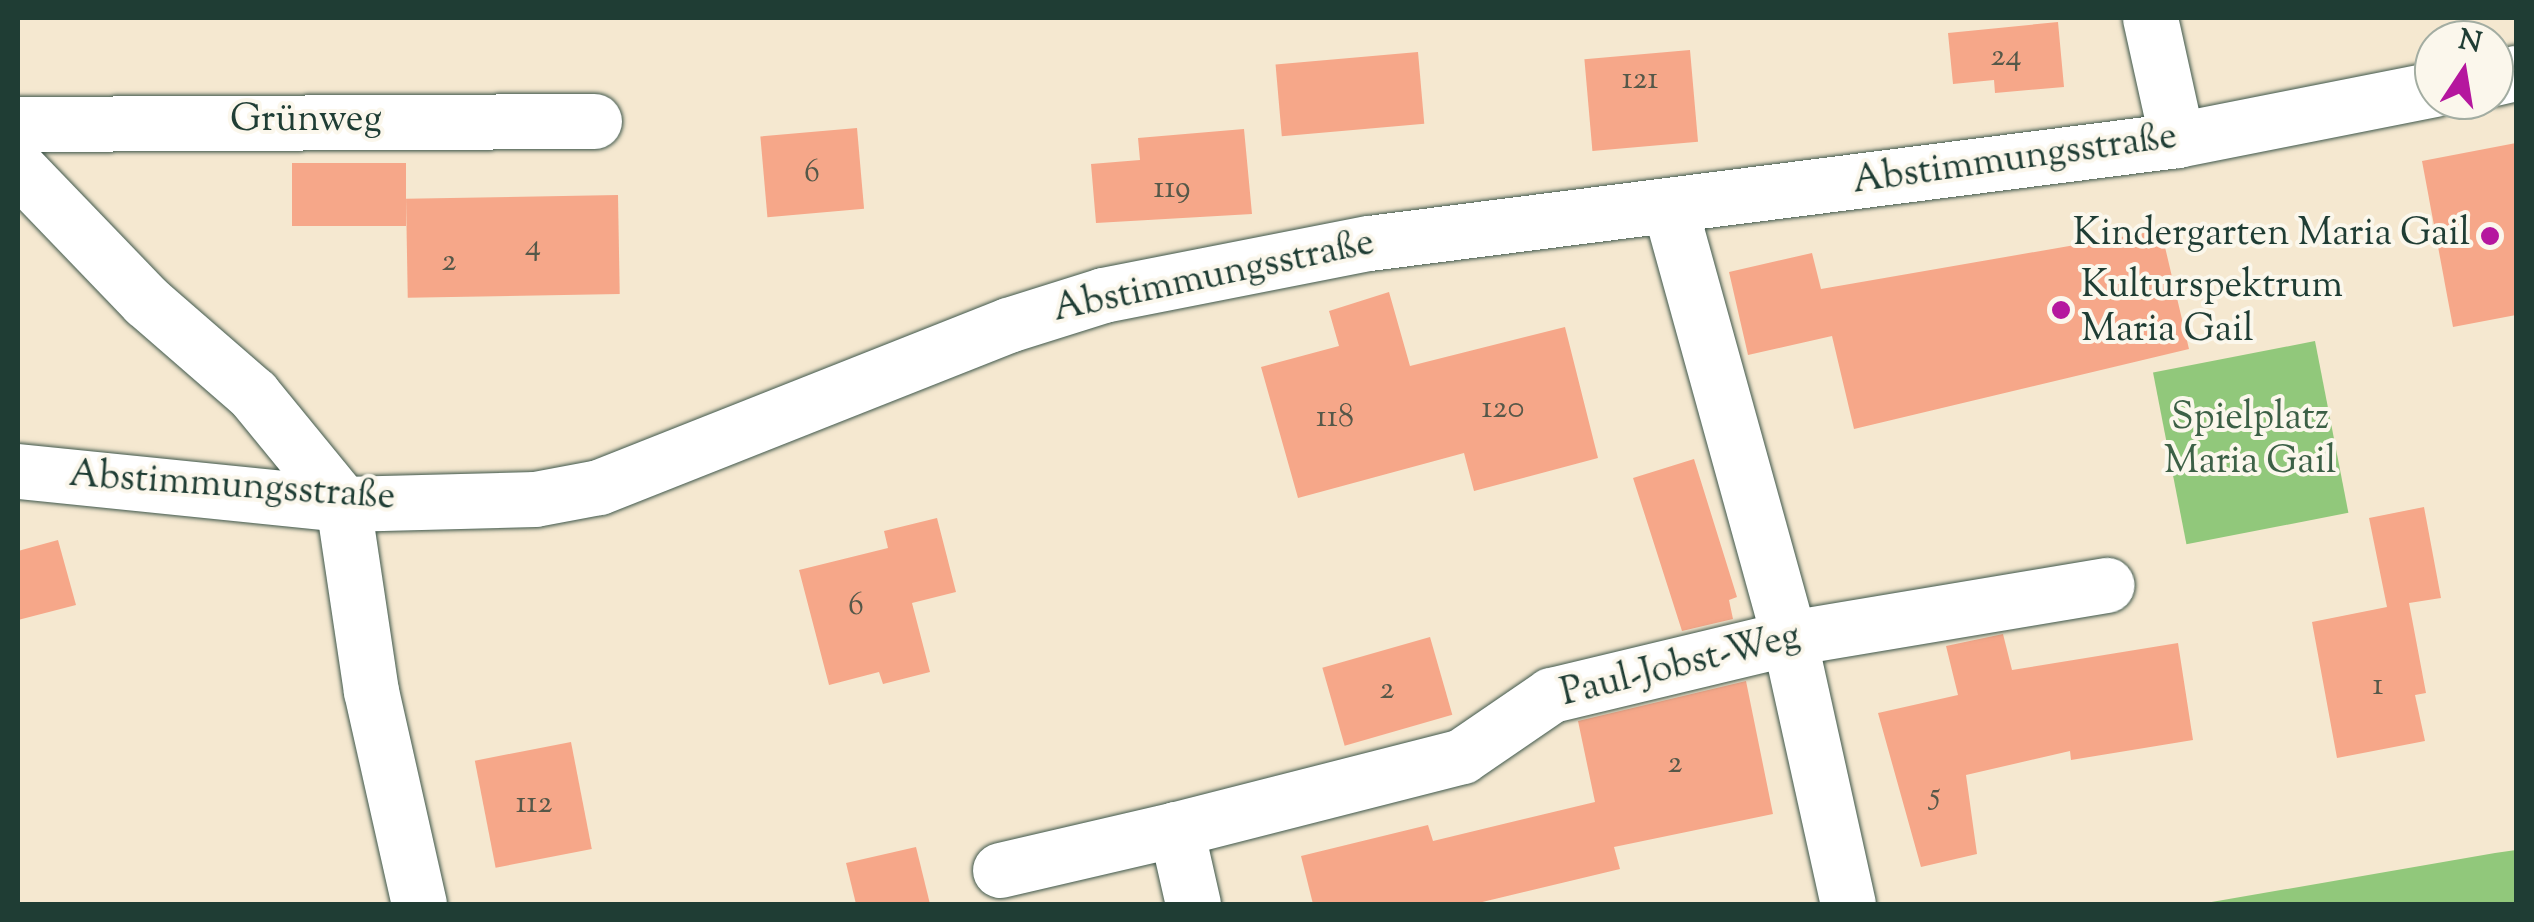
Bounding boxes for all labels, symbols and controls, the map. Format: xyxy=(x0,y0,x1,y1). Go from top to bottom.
north arrow xyxy=(2414,20,2514,120)
text: N xyxy=(2455,21,2485,64)
house number: 24 xyxy=(1990,38,2022,76)
house number: 121 xyxy=(1622,61,1658,99)
street label: Grünweg xyxy=(230,99,382,145)
street label: Abstimmungsstraße xyxy=(1850,116,2180,206)
house number: 6 xyxy=(804,154,820,192)
house number: 119 xyxy=(1154,170,1190,208)
place label: Kindergarten Maria Gail xyxy=(2073,213,2470,259)
street label: Abstimmungsstraße xyxy=(1049,222,1379,334)
marker: Kindergarten Maria Gail xyxy=(2479,225,2501,247)
house number: 4 xyxy=(525,228,541,266)
house number: 2 xyxy=(442,243,456,281)
place label: Kulturspektrum Maria Gail xyxy=(2081,265,2343,354)
marker: Kulturspektrum Maria Gail xyxy=(2050,299,2072,321)
house number: 120 xyxy=(1482,390,1524,428)
park label: Spielplatz Maria Gail xyxy=(2164,397,2336,486)
house number: 118 xyxy=(1316,399,1354,437)
street label: Abstimmungsstraße xyxy=(67,454,397,522)
house number: 6 xyxy=(848,587,864,625)
street label: Paul-Jobst-Weg xyxy=(1557,615,1805,719)
house number: 1 xyxy=(2373,667,2383,705)
house number: 2 xyxy=(1380,671,1394,709)
house number: 2 xyxy=(1668,745,1682,783)
house number: 5 xyxy=(1930,777,1940,815)
house number: 112 xyxy=(516,785,552,823)

